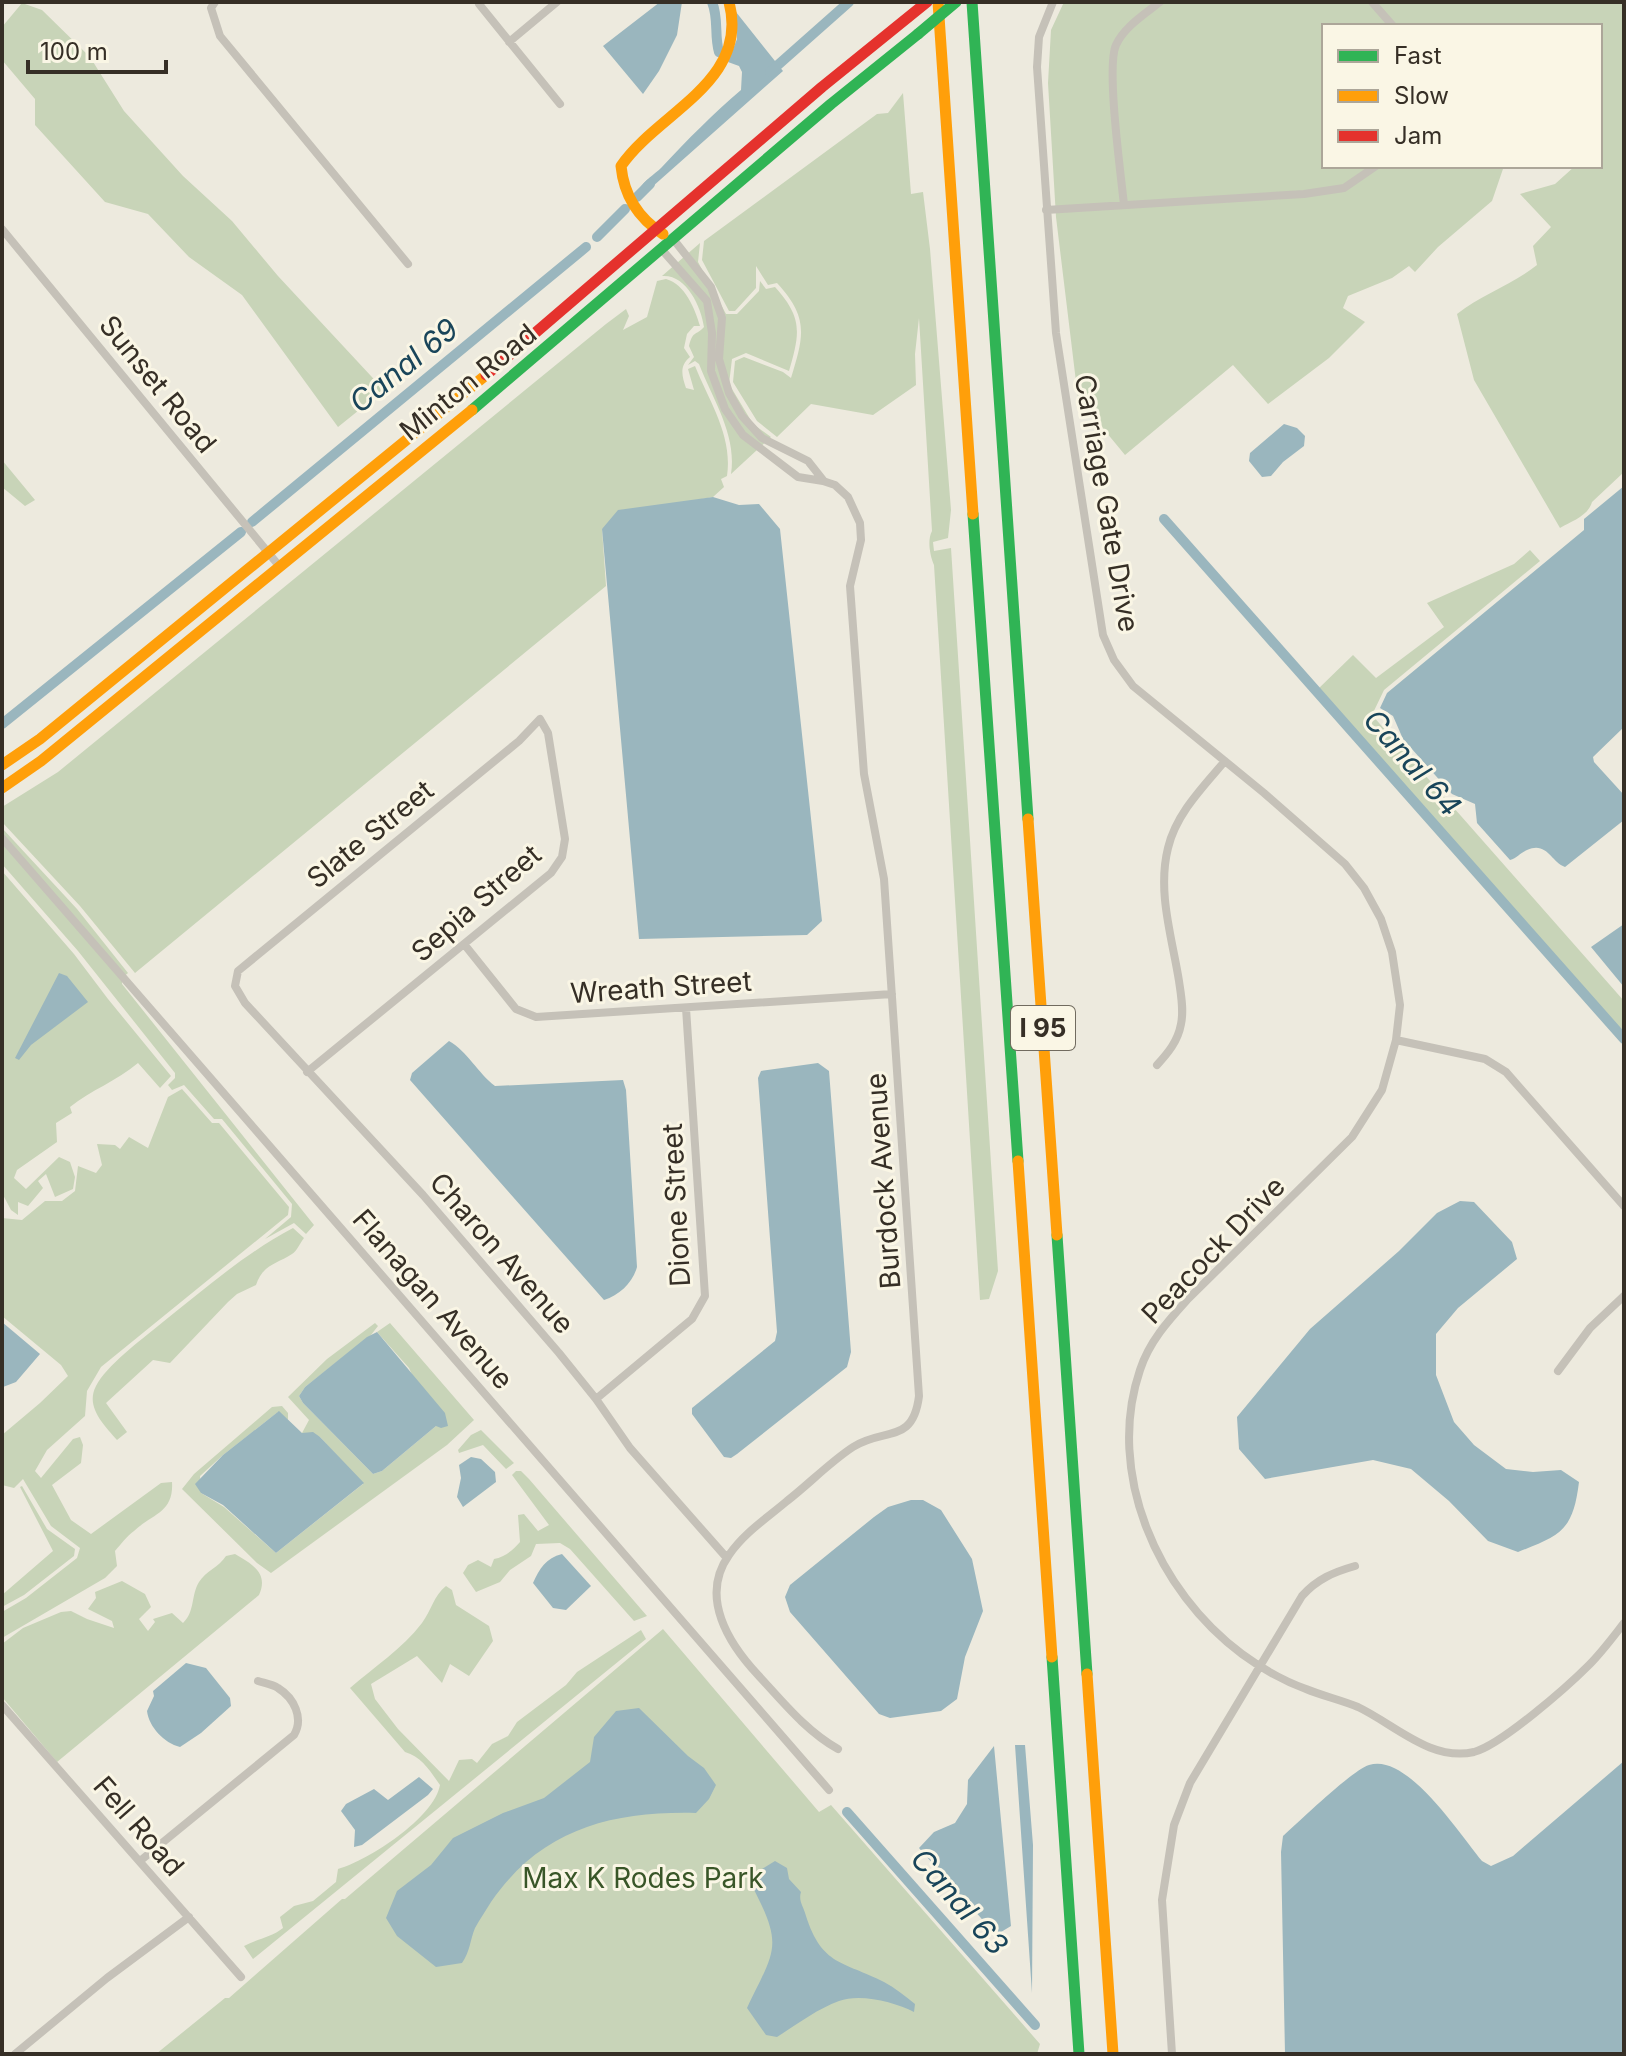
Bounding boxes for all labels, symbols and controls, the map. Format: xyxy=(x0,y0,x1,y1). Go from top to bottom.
scale bar xyxy=(28,24,166,74)
legend xyxy=(1322,24,1602,168)
text: 100 m xyxy=(40,37,108,66)
text: Fast xyxy=(1394,41,1442,70)
text: Slow xyxy=(1394,81,1449,110)
text: Jam xyxy=(1394,121,1442,150)
street label: Sunset Road xyxy=(92,309,224,459)
water label: Canal 69 xyxy=(342,310,465,420)
street label: Minton Road xyxy=(393,316,543,448)
street label: Carriage Gate Drive xyxy=(1068,371,1146,635)
water label: Canal 64 xyxy=(1356,701,1469,823)
street label: Slate Street xyxy=(300,773,440,895)
street label: Sepia Street xyxy=(404,837,548,969)
street label: Wreath Street xyxy=(569,964,753,1010)
road number: I 95 xyxy=(1011,1006,1075,1050)
street label: Burdock Avenue xyxy=(858,1072,908,1290)
street label: Dione Street xyxy=(655,1122,697,1288)
street label: Charon Avenue xyxy=(423,1165,581,1341)
street label: Peacock Drive xyxy=(1134,1169,1292,1331)
street label: Flanagan Avenue xyxy=(346,1202,520,1396)
street label: Fell Road xyxy=(87,1769,191,1883)
water label: Canal 63 xyxy=(904,1841,1016,1962)
park label: Max K Rodes Park xyxy=(522,1861,764,1895)

